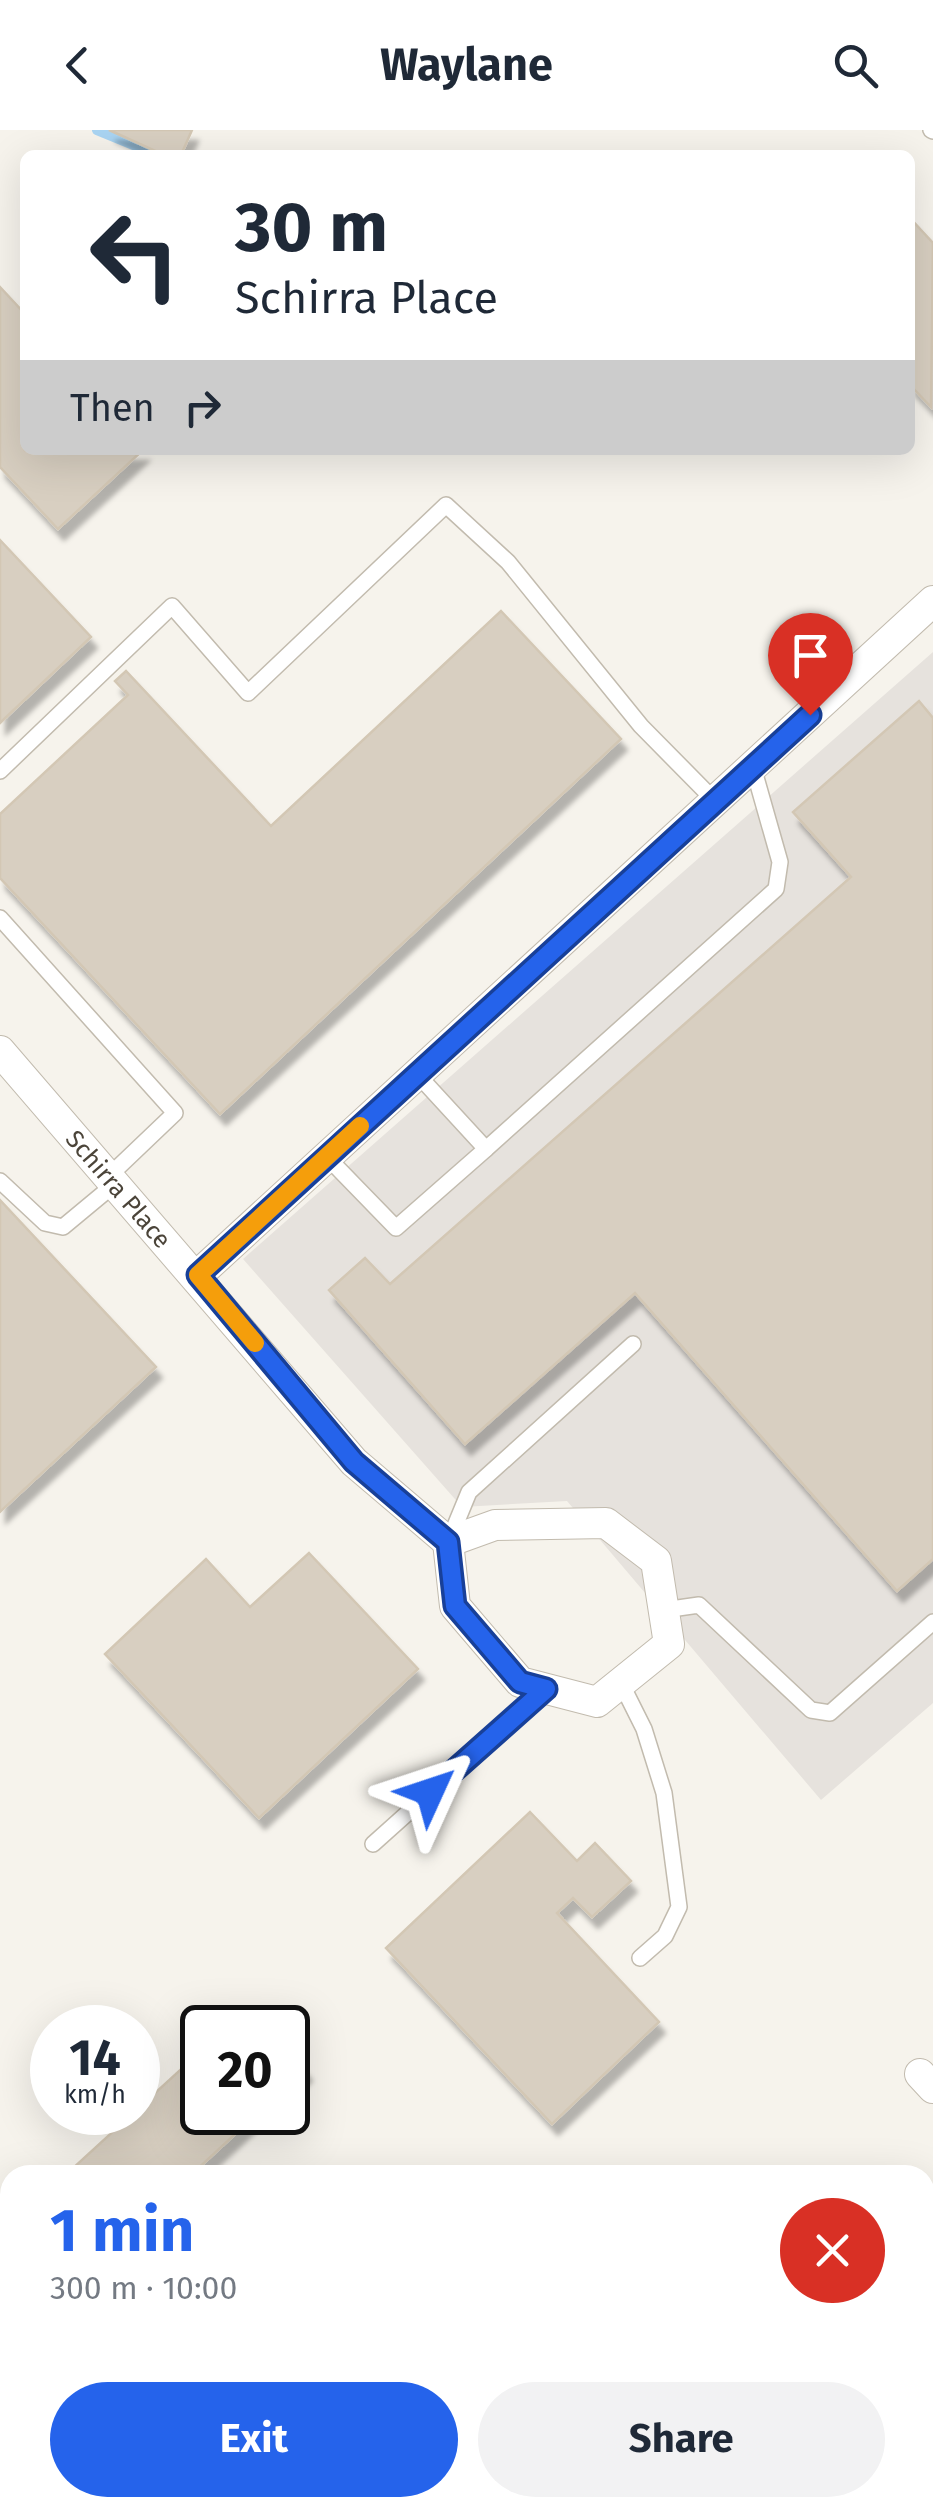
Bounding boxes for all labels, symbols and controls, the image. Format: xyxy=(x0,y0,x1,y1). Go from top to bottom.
icon: back xyxy=(50,38,105,93)
text: Waylane xyxy=(380,38,553,92)
icon: search xyxy=(828,38,883,93)
text: 30 m xyxy=(235,186,388,270)
icon: left xyxy=(70,190,200,320)
text: Schirra Place xyxy=(235,271,498,325)
icon: right xyxy=(175,380,230,435)
text: Then xyxy=(70,385,155,431)
pin xyxy=(768,613,853,716)
icon: arrive xyxy=(783,628,838,683)
street label: Schirra Place xyxy=(59,1124,177,1255)
position arrow xyxy=(378,1740,482,1844)
speed limit sign: 20 xyxy=(180,2005,310,2135)
text: 14 xyxy=(69,2028,121,2088)
text: km/h xyxy=(64,2080,126,2110)
text: 1 min xyxy=(50,2195,194,2267)
button: close xyxy=(780,2198,885,2303)
text: 300 m · 10:00 xyxy=(50,2269,237,2307)
button: Exit xyxy=(50,2382,458,2497)
button: Share xyxy=(478,2382,885,2497)

